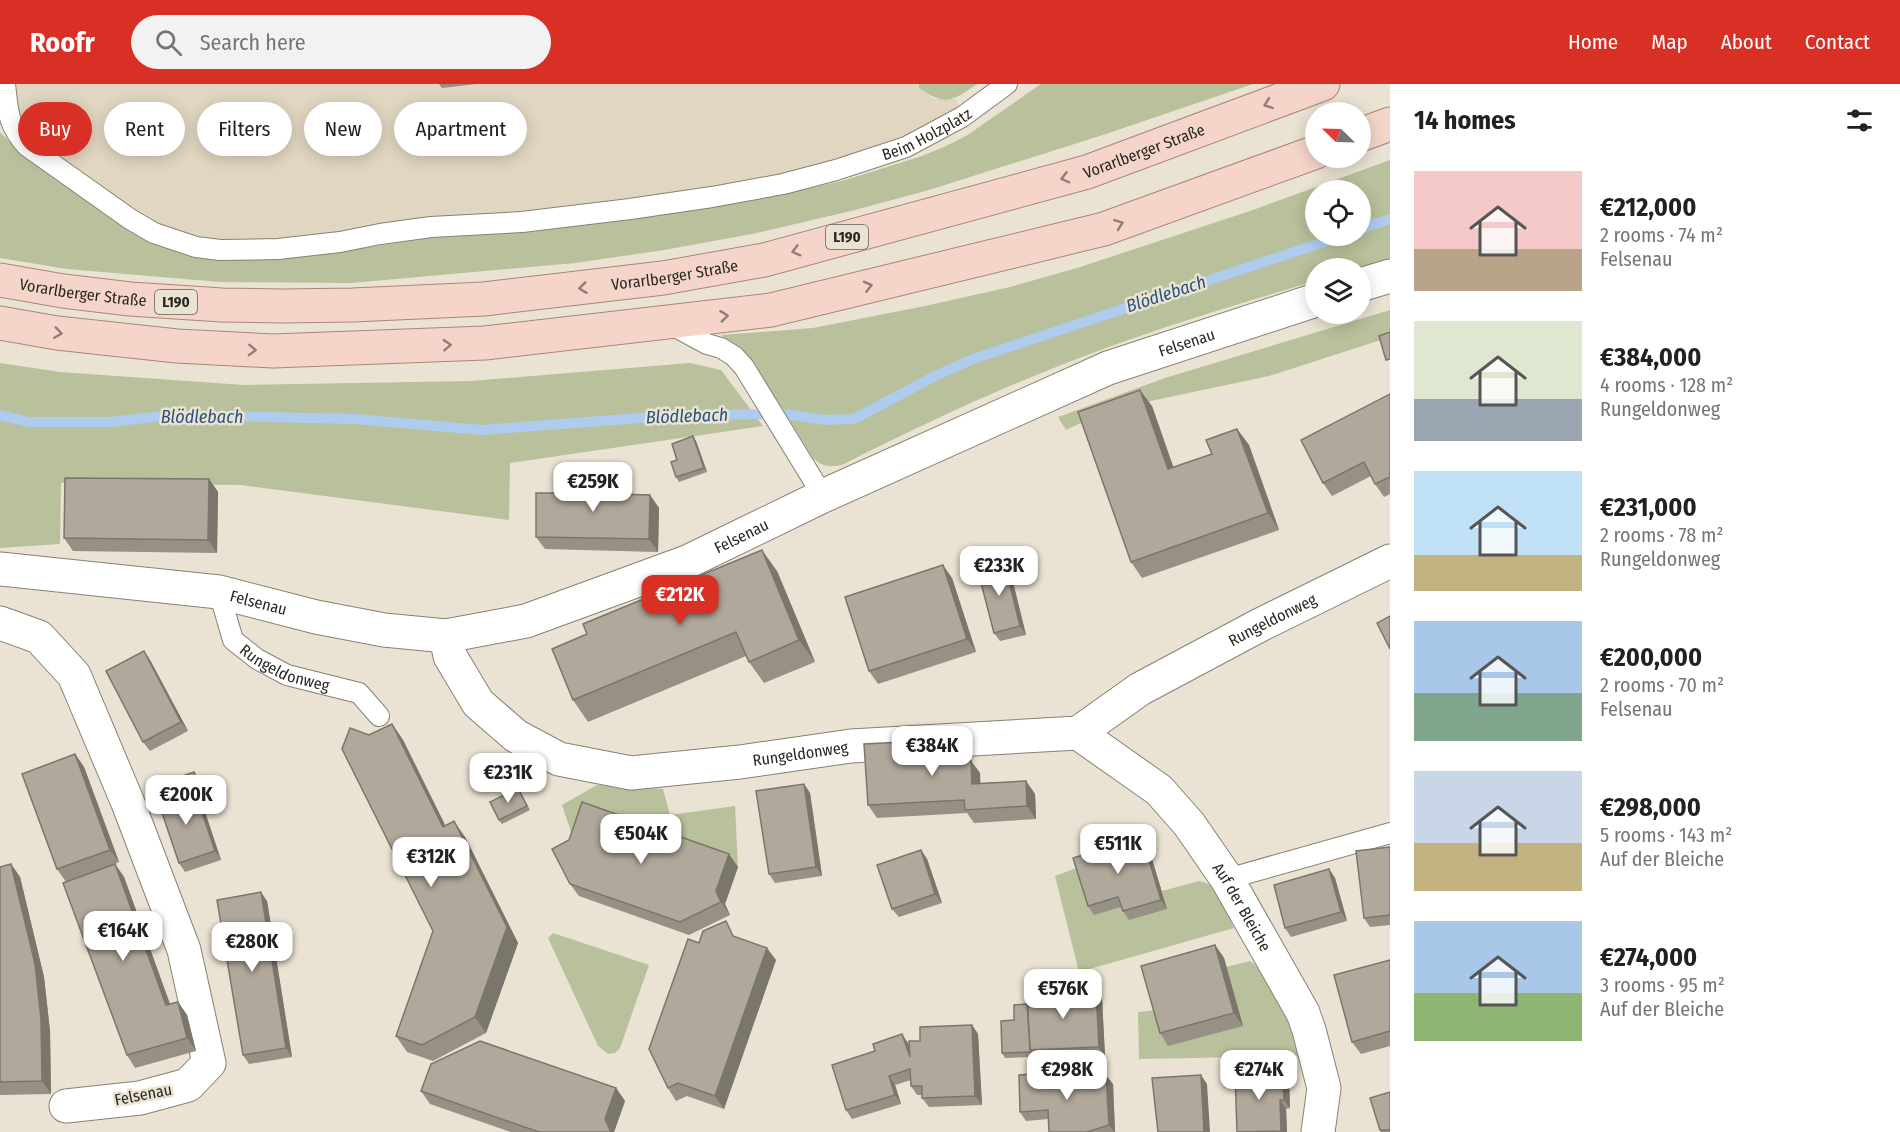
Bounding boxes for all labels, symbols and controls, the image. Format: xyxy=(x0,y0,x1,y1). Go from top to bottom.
search box xyxy=(131,15,551,69)
text: Roofr xyxy=(30,26,95,59)
icon: search xyxy=(152,26,185,59)
text: Search here xyxy=(200,29,306,56)
text: Home xyxy=(1568,29,1618,55)
text: Map xyxy=(1651,29,1688,55)
text: About xyxy=(1721,29,1772,55)
text: Contact xyxy=(1805,29,1870,55)
one-way arrow xyxy=(1263,97,1274,110)
chip: Buy xyxy=(18,102,92,156)
chip: Rent xyxy=(104,102,185,156)
chip: Filters xyxy=(197,102,292,156)
chip: New xyxy=(304,102,382,156)
chip: Apartment xyxy=(394,102,527,156)
north arrow xyxy=(1305,102,1371,168)
map controls xyxy=(1305,102,1371,324)
street label: Beim Holzplatz xyxy=(880,104,975,164)
icon: filters xyxy=(1843,104,1876,137)
text: 14 homes xyxy=(1414,105,1516,136)
street label: Vorarlberger Straße xyxy=(1081,120,1207,183)
one-way arrow xyxy=(1060,171,1071,183)
button: locate xyxy=(1305,180,1371,246)
text: €212,000 xyxy=(1600,192,1696,223)
icon: home xyxy=(1462,195,1534,267)
one-way arrow xyxy=(1113,218,1123,231)
text: 2 rooms · 74 m² xyxy=(1600,223,1723,247)
road number: L190 xyxy=(826,225,868,249)
one-way arrow xyxy=(791,244,802,256)
text: Felsenau xyxy=(1600,247,1672,271)
street label: Vorarlberger Straße xyxy=(610,256,740,294)
button: layers xyxy=(1305,258,1371,324)
water label: Blödlebach xyxy=(1123,271,1209,317)
street label: Vorarlberger Straße xyxy=(18,275,147,310)
one-way arrow xyxy=(579,281,588,294)
one-way arrow xyxy=(863,281,873,294)
road number: L190 xyxy=(155,290,197,314)
one-way arrow xyxy=(720,311,729,323)
street label: Felsenau xyxy=(1156,325,1217,361)
one-way arrow xyxy=(53,327,62,339)
one-way arrow xyxy=(442,339,451,352)
text: €384,000 xyxy=(1600,342,1701,373)
one-way arrow xyxy=(247,344,256,357)
icon: home xyxy=(1462,345,1534,417)
text: 4 rooms · 128 m² xyxy=(1600,373,1733,397)
text: Rungeldonweg xyxy=(1600,397,1720,421)
water label: Blödlebach xyxy=(645,404,729,428)
water label: Blödlebach xyxy=(161,406,243,428)
pin: €259K xyxy=(551,462,635,513)
text: €259K xyxy=(567,469,619,493)
text: €231,000 xyxy=(1600,492,1697,523)
icon: home xyxy=(1462,495,1534,567)
street label: Felsenau xyxy=(711,515,772,557)
text: 2 rooms · 78 m² xyxy=(1600,523,1723,547)
pin: €233K xyxy=(957,546,1041,597)
text: Rungeldonweg xyxy=(1600,547,1720,571)
text: €233K xyxy=(974,553,1024,577)
pin: €212K xyxy=(638,575,722,626)
text: €212K xyxy=(656,582,704,606)
street label: Felsenau xyxy=(228,586,289,619)
street label: Rungeldonweg xyxy=(1225,590,1320,650)
street label: Rungeldonweg xyxy=(236,640,332,695)
text: €200,000 xyxy=(1600,642,1702,673)
icon: home xyxy=(1462,645,1534,717)
text: 2 rooms · 70 m² xyxy=(1600,673,1724,697)
text: Felsenau xyxy=(1600,697,1672,721)
pin: €384K xyxy=(890,726,974,777)
text: €384K xyxy=(906,733,958,757)
street label: Rungeldonweg xyxy=(751,737,850,770)
pin: €231K xyxy=(466,753,550,804)
text: €231K xyxy=(484,760,532,784)
pin: €200K xyxy=(144,775,228,826)
text: €200K xyxy=(159,782,213,806)
text: €298,000 xyxy=(1600,792,1701,823)
icon: home xyxy=(1462,795,1534,867)
pin: €504K xyxy=(599,814,683,865)
text: €504K xyxy=(614,821,668,845)
text: 5 rooms · 143 m² xyxy=(1600,823,1732,847)
pin: €511K xyxy=(1076,824,1160,875)
text: €511K xyxy=(1094,831,1142,855)
pin: €312K xyxy=(389,837,473,888)
text: €312K xyxy=(406,844,456,868)
text: Auf der Bleiche xyxy=(1600,847,1724,871)
street label: Auf der Bleiche xyxy=(1209,859,1275,955)
pin: €164K xyxy=(81,911,165,962)
text: €164K xyxy=(98,918,148,942)
pin: €280K xyxy=(210,922,294,973)
text: €280K xyxy=(226,929,278,953)
text: €274,000 xyxy=(1600,942,1697,973)
icon: home xyxy=(1462,945,1534,1017)
pin: €576K xyxy=(1021,969,1105,1020)
text: 3 rooms · 95 m² xyxy=(1600,973,1725,997)
text: €576K xyxy=(1038,976,1088,1000)
text: Auf der Bleiche xyxy=(1600,997,1724,1021)
pin: €298K xyxy=(1025,1050,1109,1101)
pin: €274K xyxy=(1217,1050,1301,1101)
text: €298K xyxy=(1041,1057,1093,1081)
text: €274K xyxy=(1234,1057,1284,1081)
street label: Felsenau xyxy=(113,1080,173,1109)

